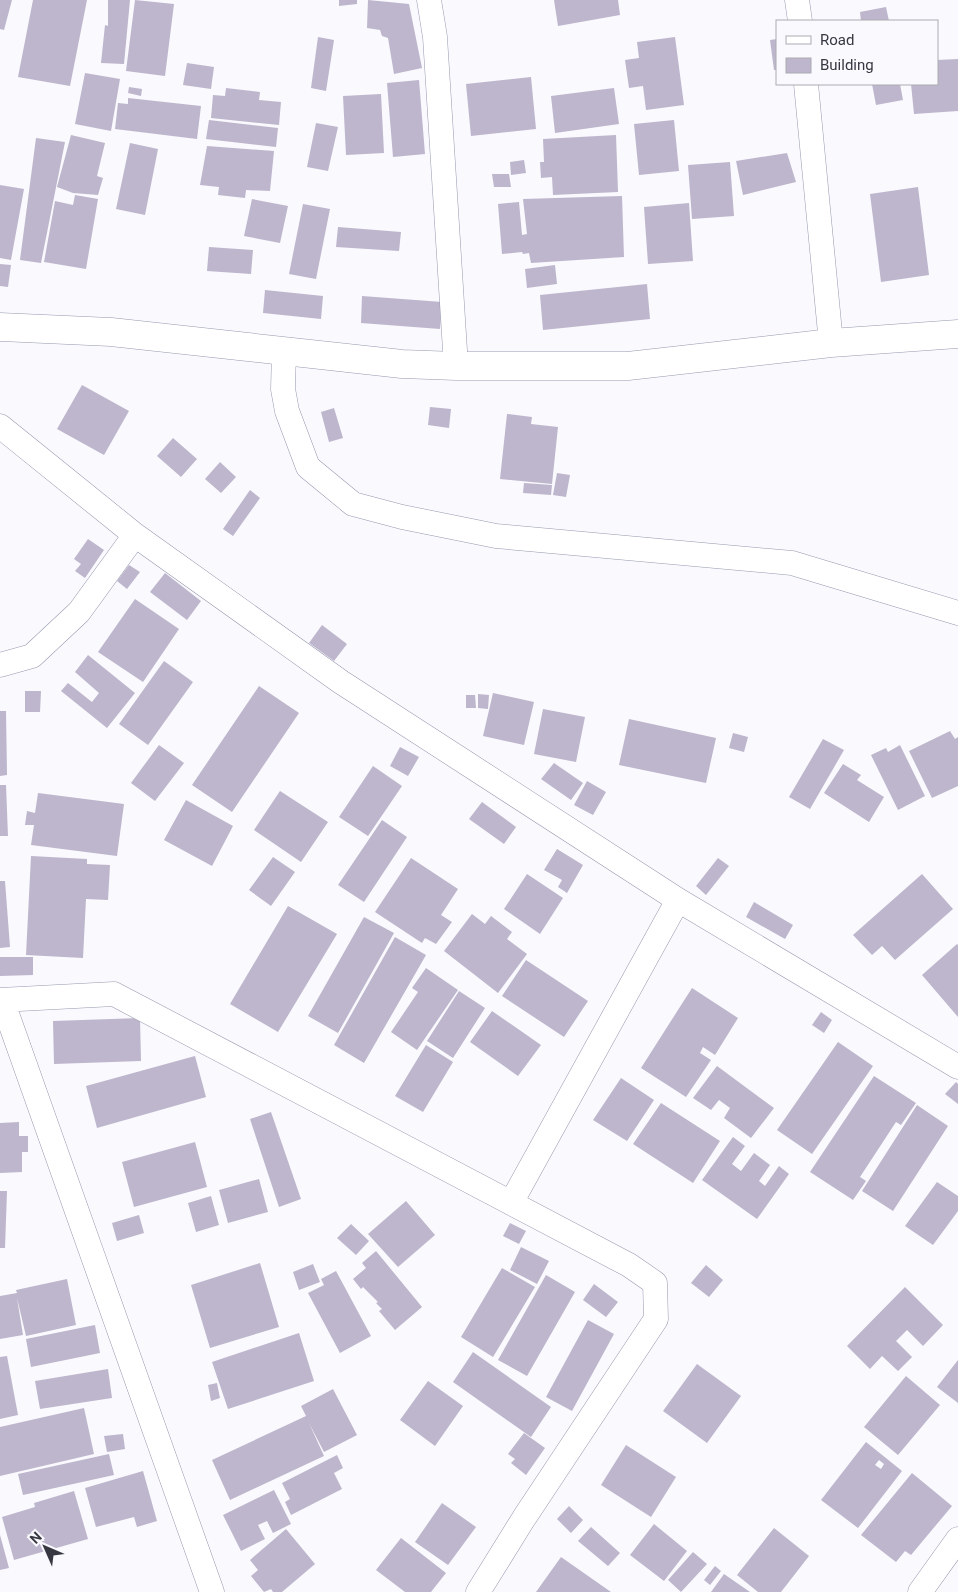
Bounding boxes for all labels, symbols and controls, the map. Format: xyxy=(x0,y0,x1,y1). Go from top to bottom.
legend xyxy=(776,20,938,85)
text: Road xyxy=(820,31,854,49)
text: Building xyxy=(820,56,874,74)
north arrow xyxy=(20,1522,70,1572)
text: N xyxy=(27,1529,45,1547)

